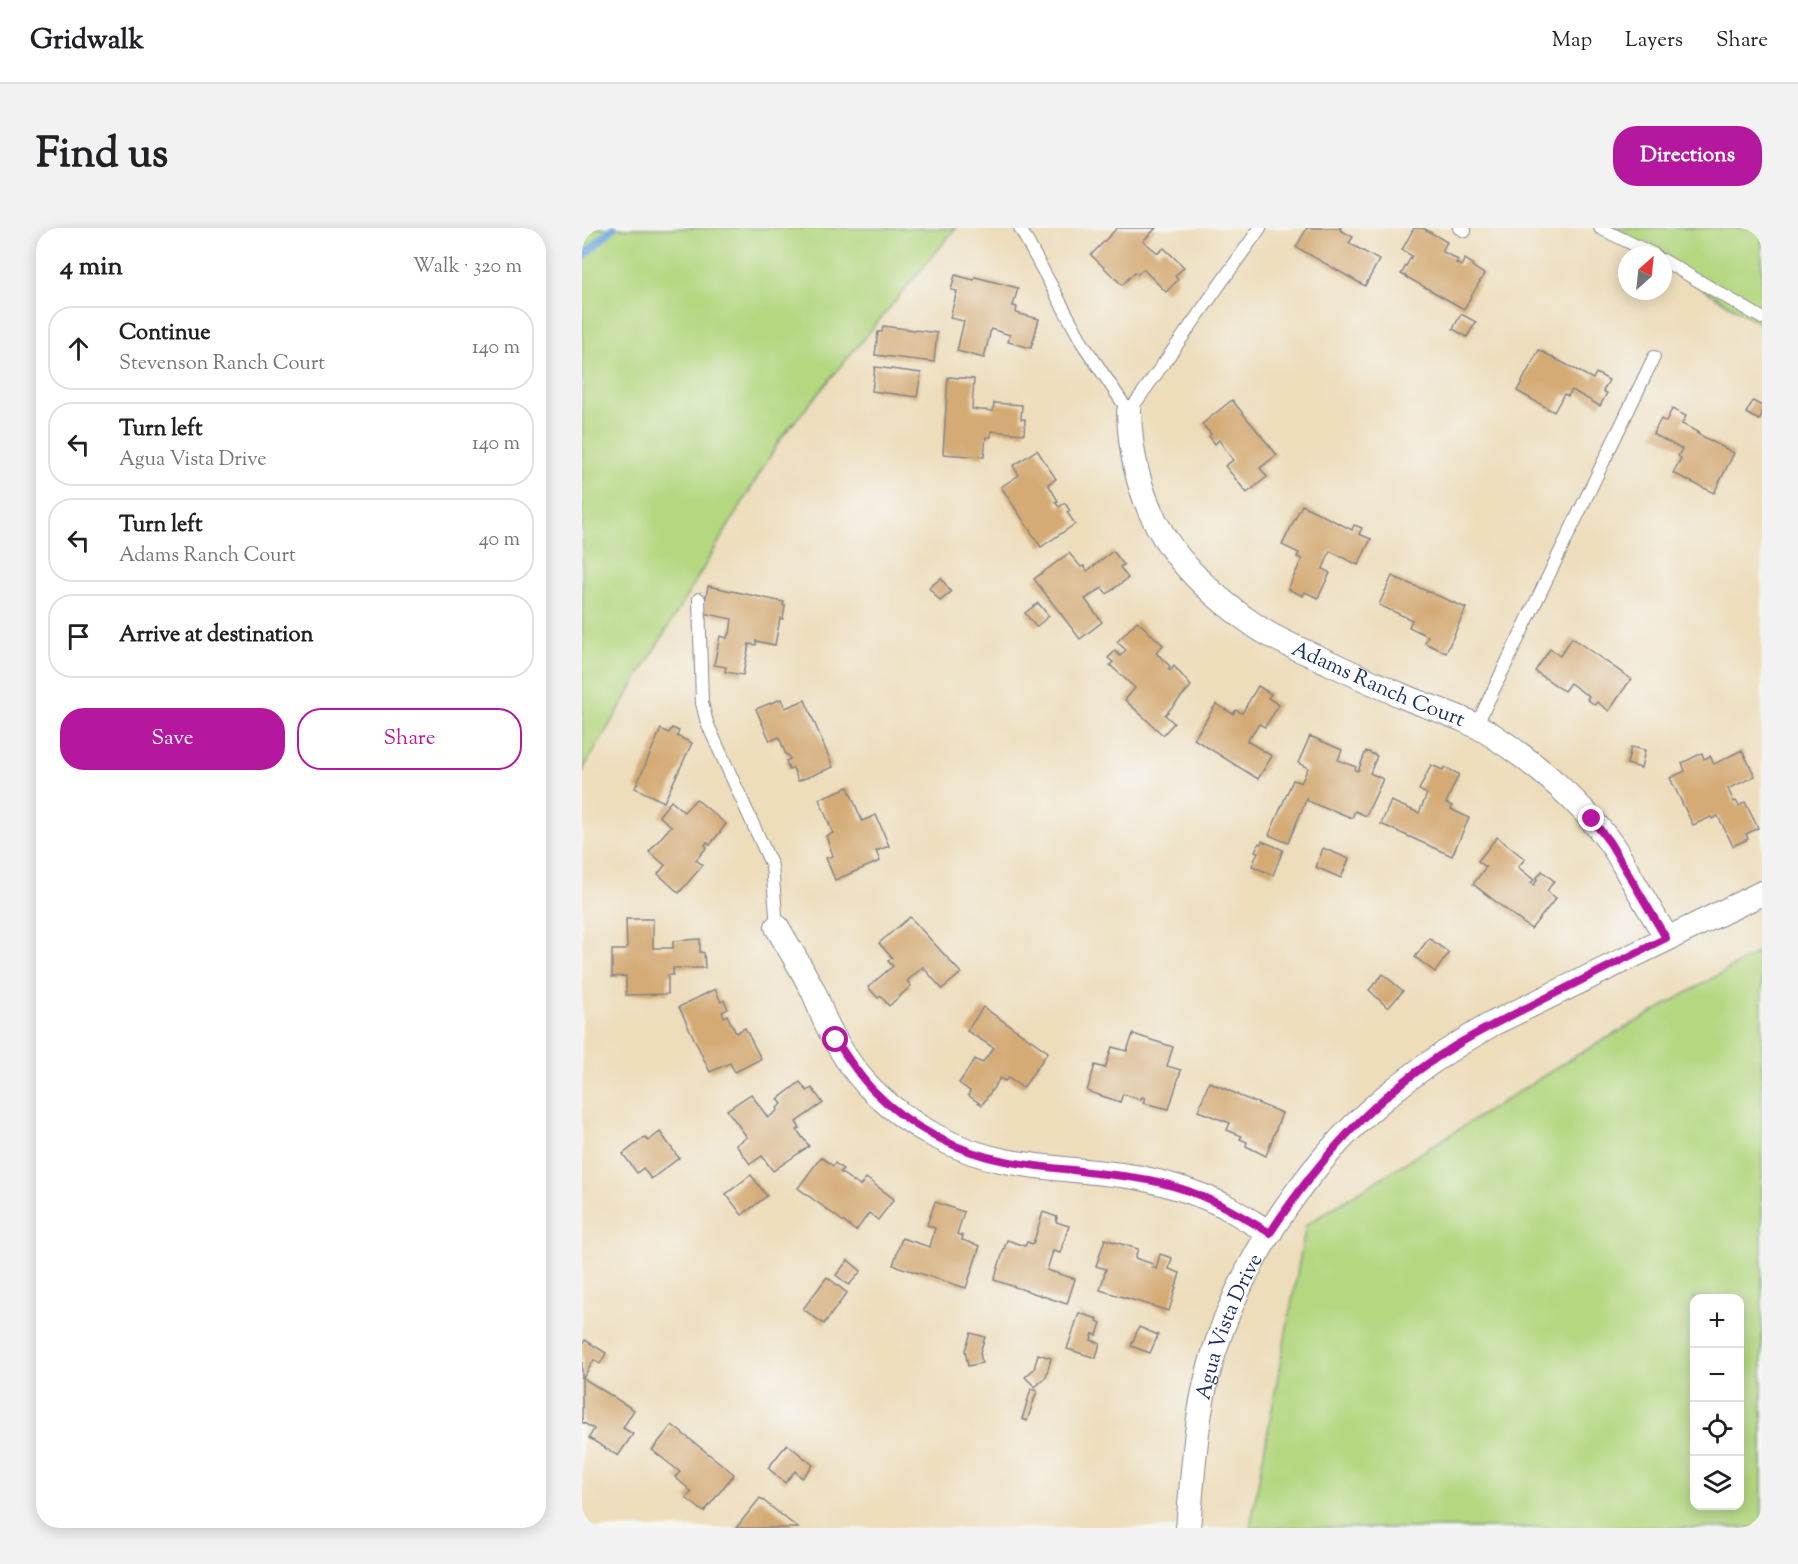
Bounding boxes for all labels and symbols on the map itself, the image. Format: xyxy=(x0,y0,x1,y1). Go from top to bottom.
north arrow xyxy=(1618,246,1672,300)
street label: Adams Ranch Court xyxy=(1287,635,1469,736)
route end xyxy=(1578,805,1604,831)
route start xyxy=(822,1026,848,1052)
street label: Agua Vista Drive xyxy=(1189,1249,1271,1403)

